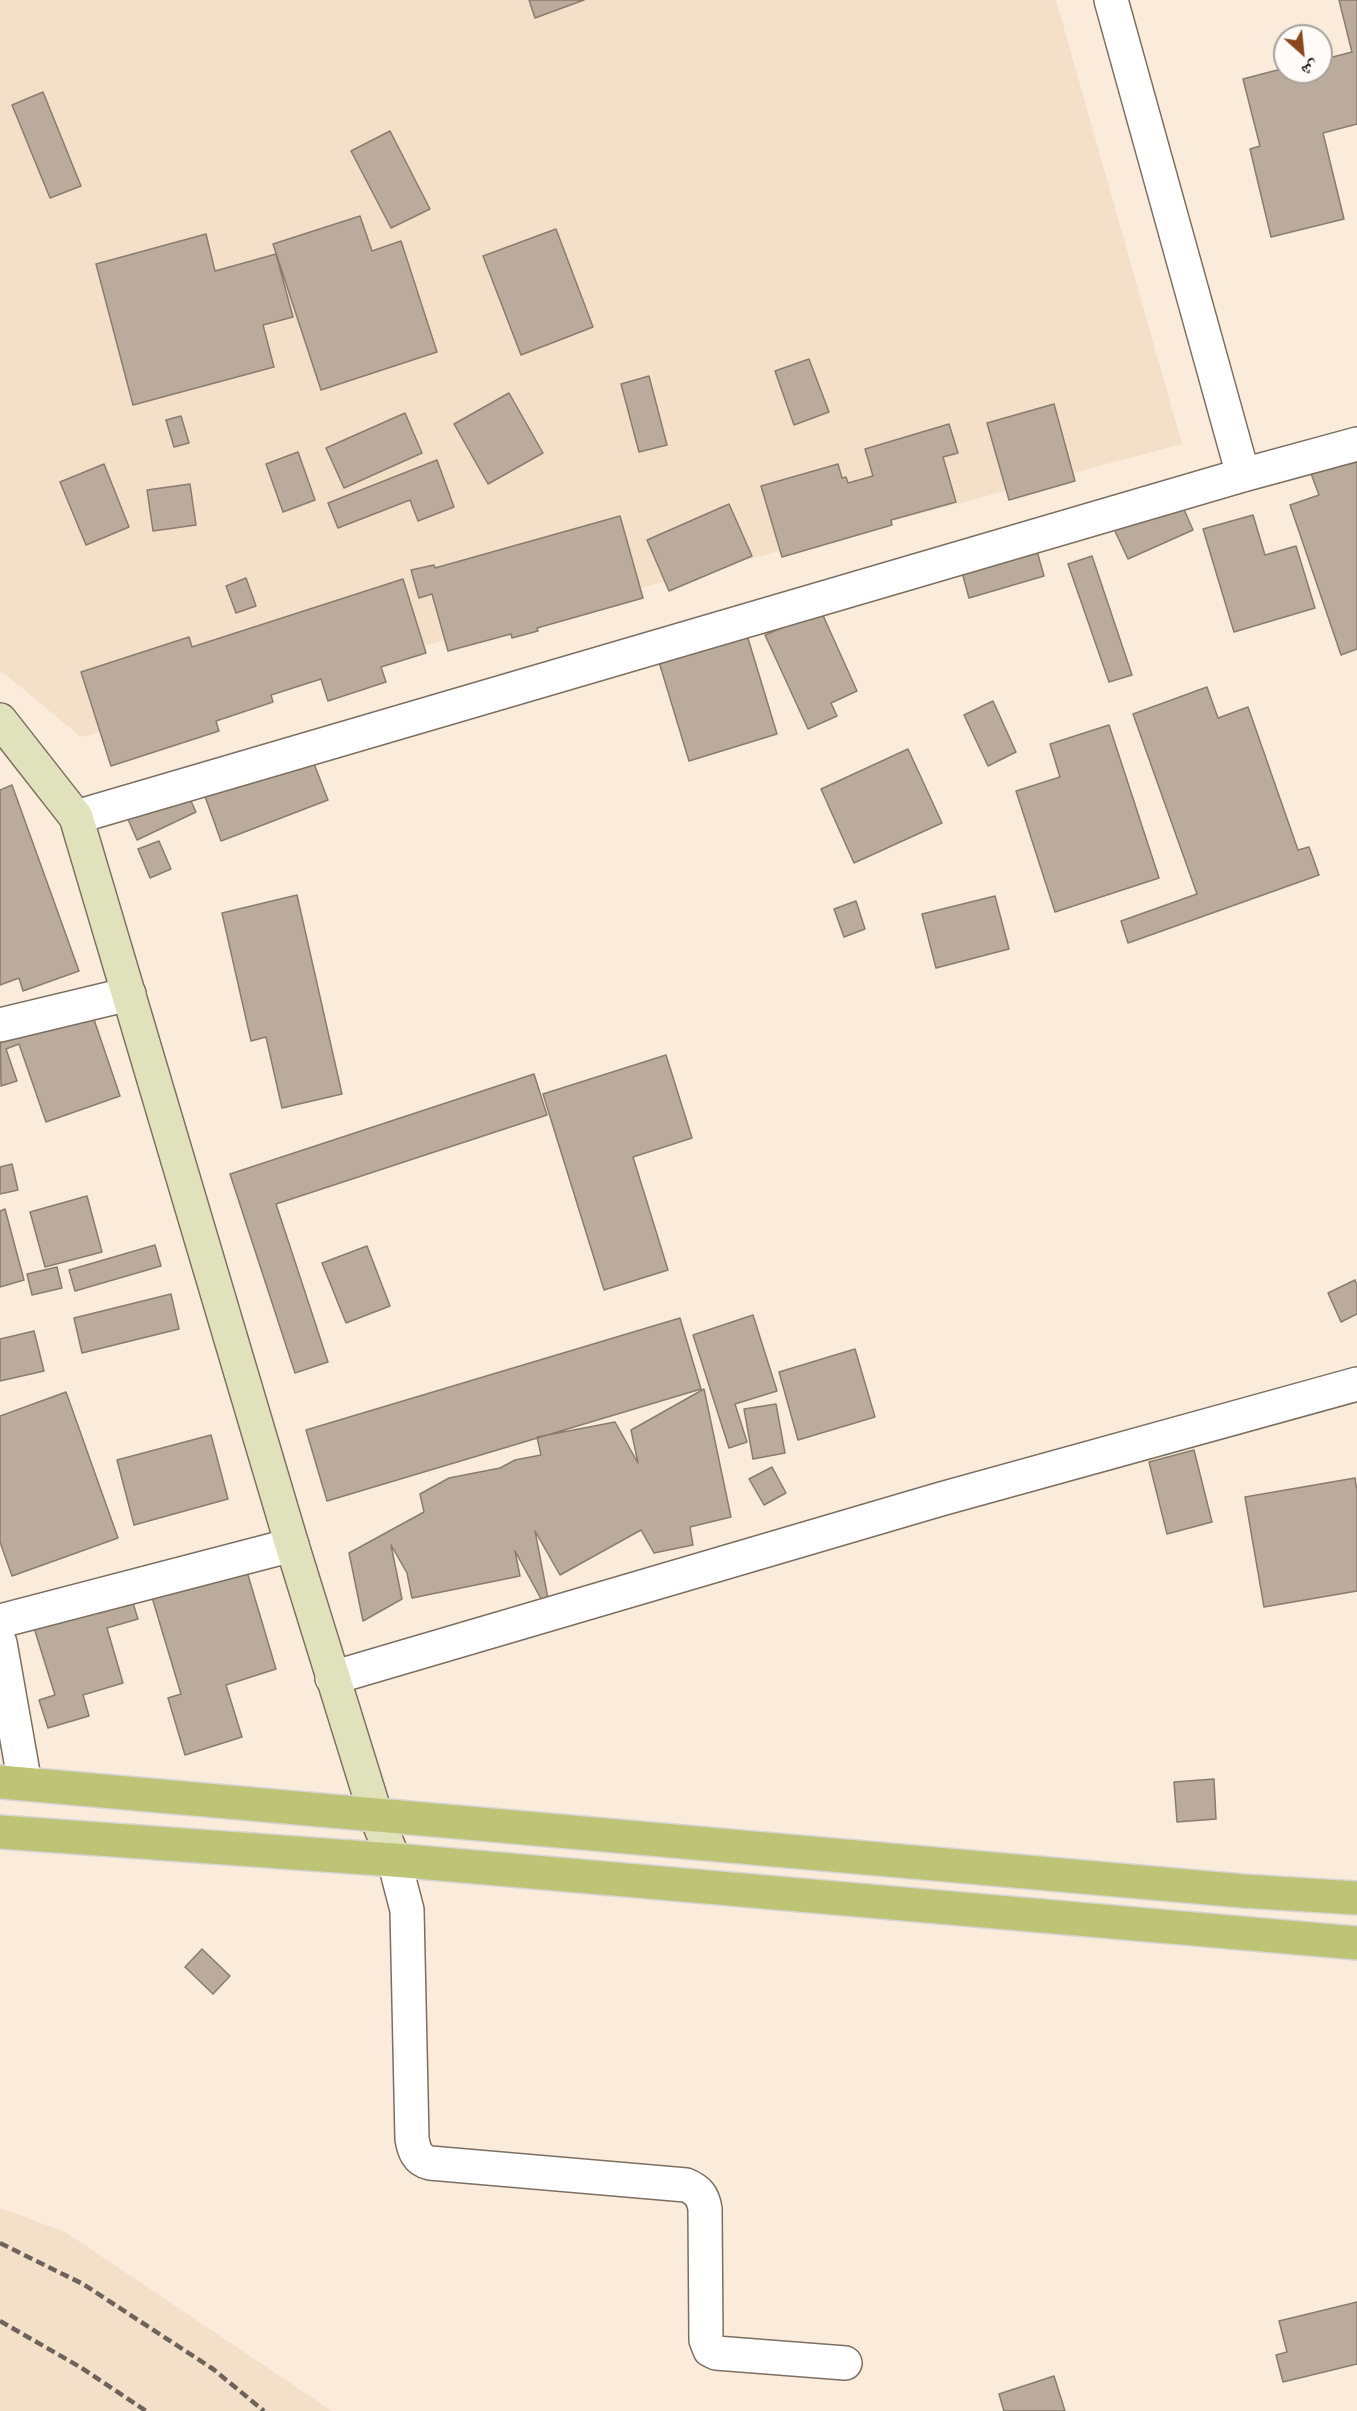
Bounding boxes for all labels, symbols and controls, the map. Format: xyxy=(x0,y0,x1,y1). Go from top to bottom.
north arrow xyxy=(1273,24,1333,84)
text: ش xyxy=(1299,56,1322,81)

